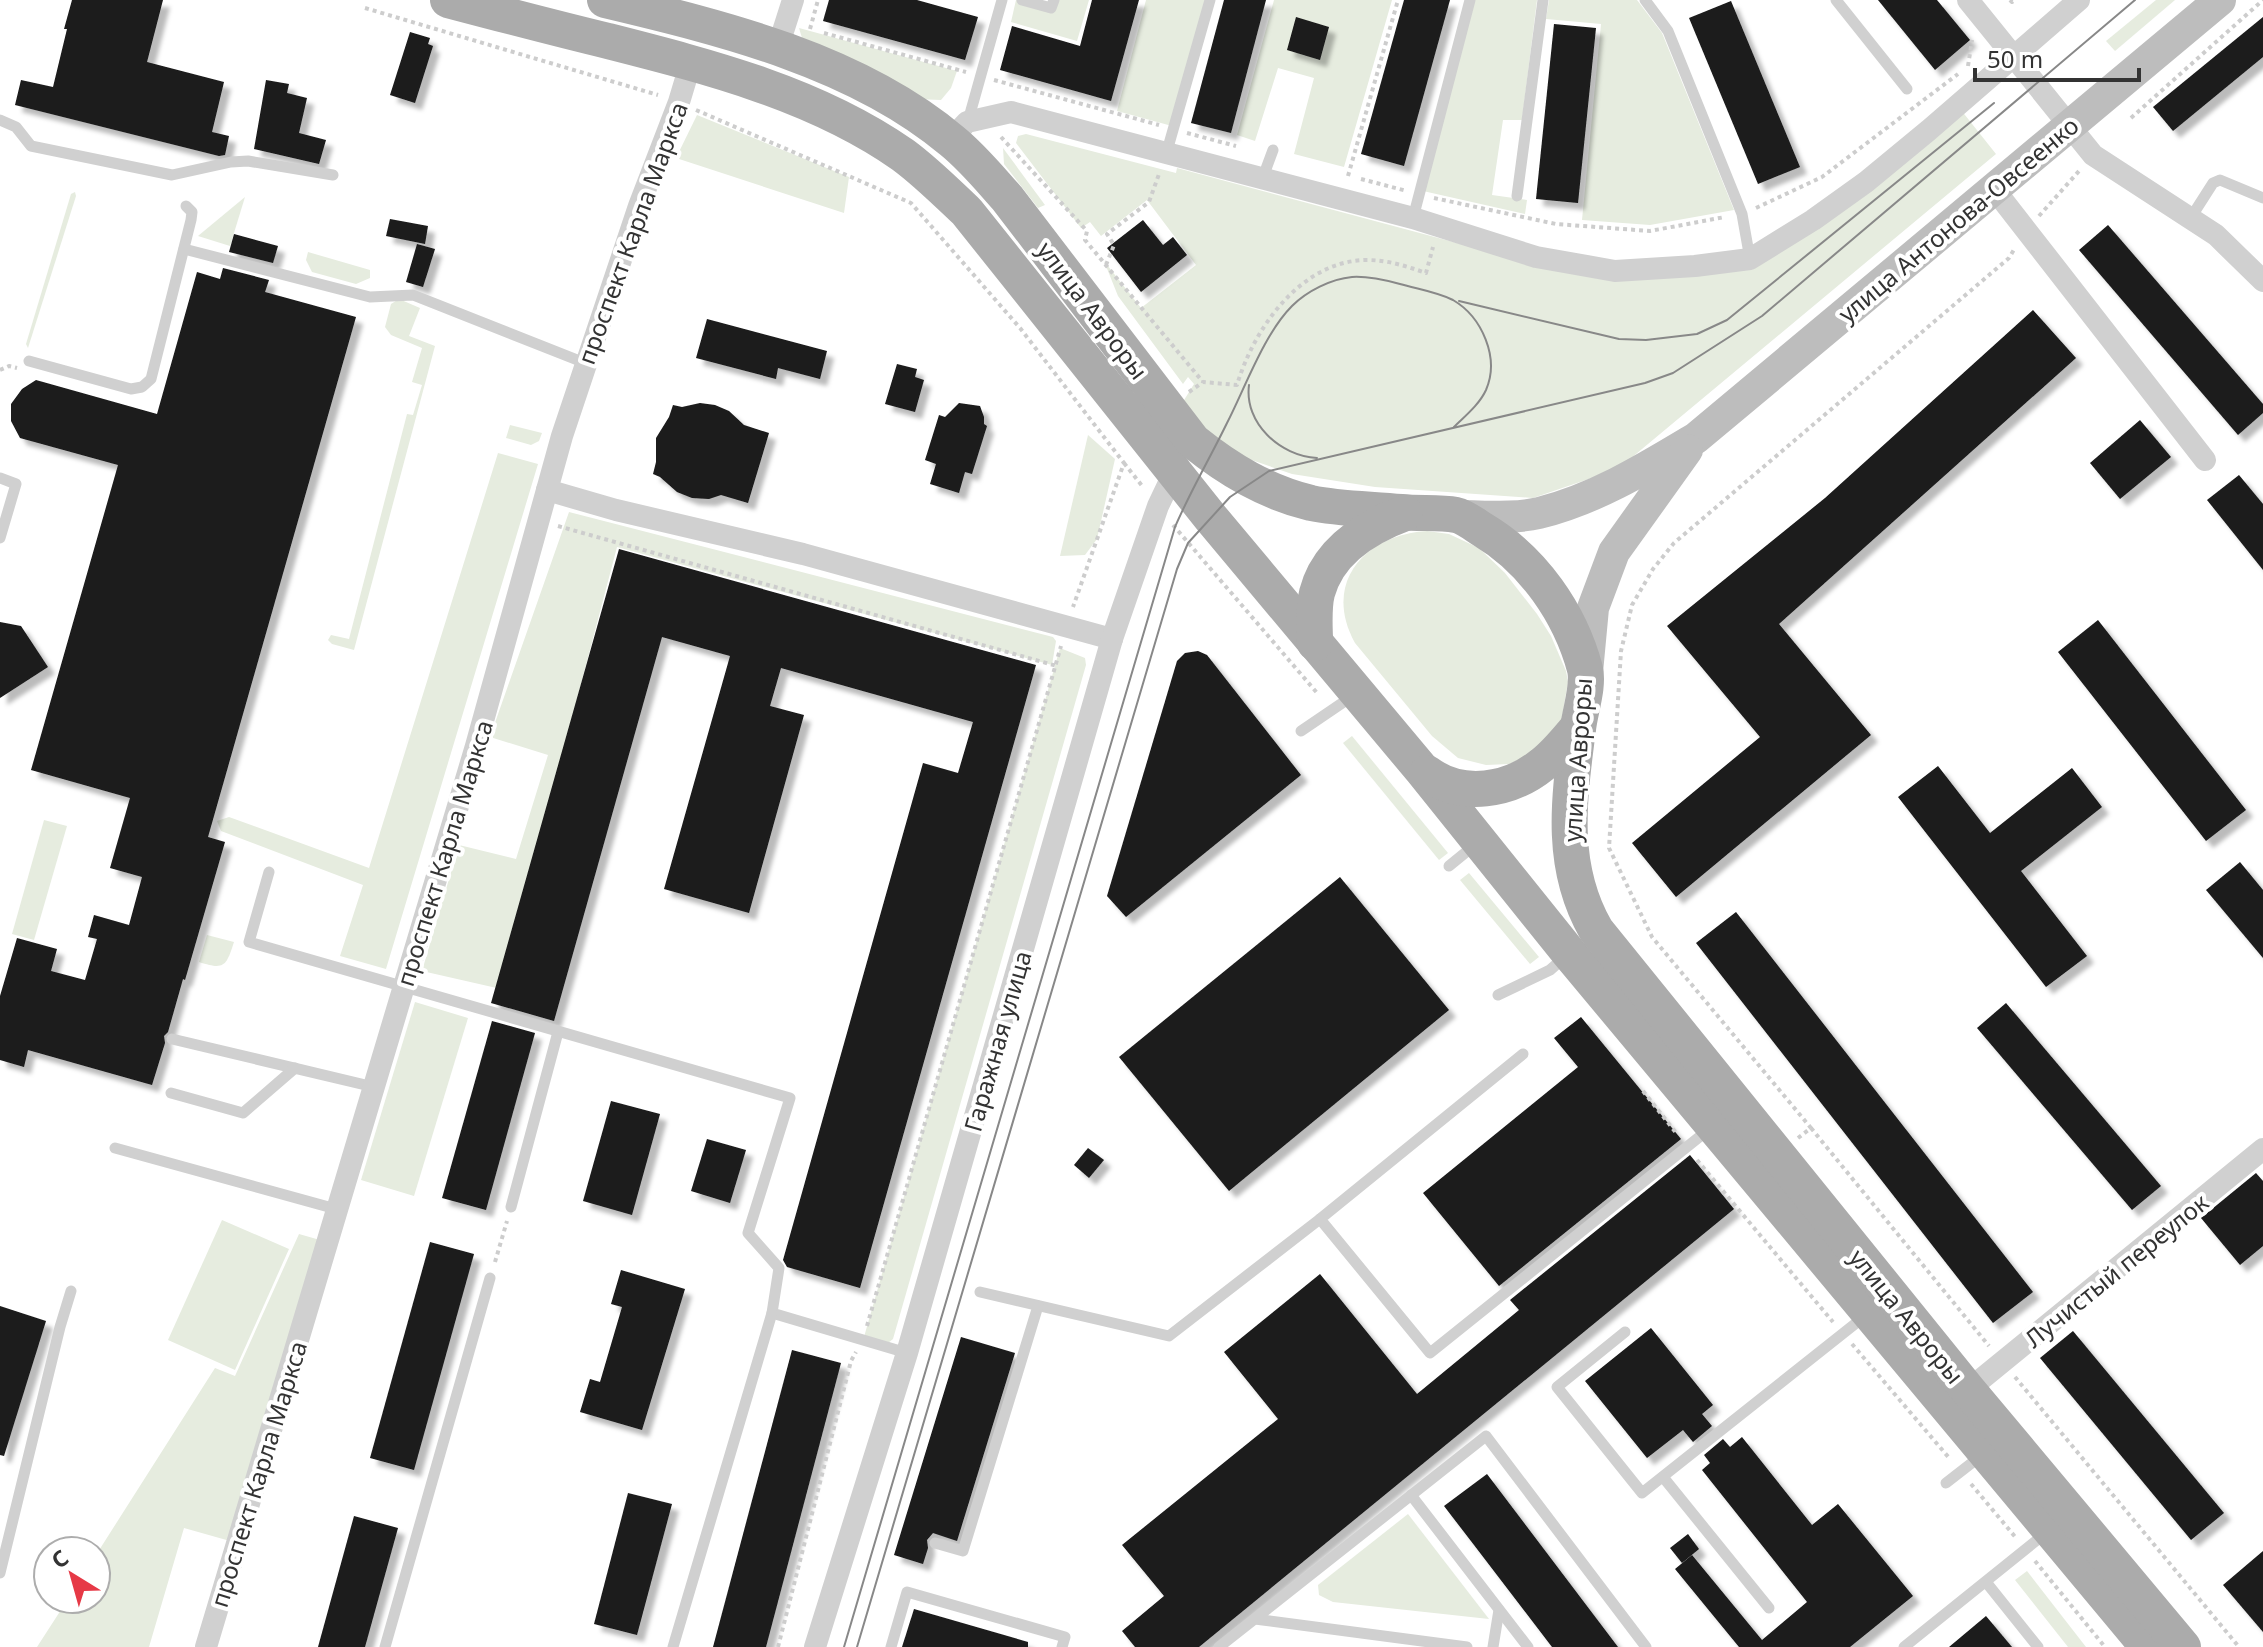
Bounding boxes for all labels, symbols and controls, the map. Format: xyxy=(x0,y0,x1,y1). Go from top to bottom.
scale bar xyxy=(1975,32,2139,82)
text: 50 m xyxy=(1987,42,2043,75)
street label: проспект Карла Маркса xyxy=(569,97,695,369)
street label: улица Антонова-Овсеенко xyxy=(1831,109,2085,329)
street label: улица Авроры xyxy=(1030,234,1156,386)
street label: улица Авроры xyxy=(1555,677,1599,843)
street label: проспект Карла Маркса xyxy=(388,716,500,990)
street label: Гаражная улица xyxy=(955,947,1039,1135)
street label: Лучистый переулок xyxy=(2017,1185,2215,1354)
street label: улица Авроры xyxy=(1842,1242,1972,1390)
street label: проспект Карла Маркса xyxy=(202,1337,314,1611)
north arrow xyxy=(32,1535,112,1615)
text: С xyxy=(45,1542,74,1574)

